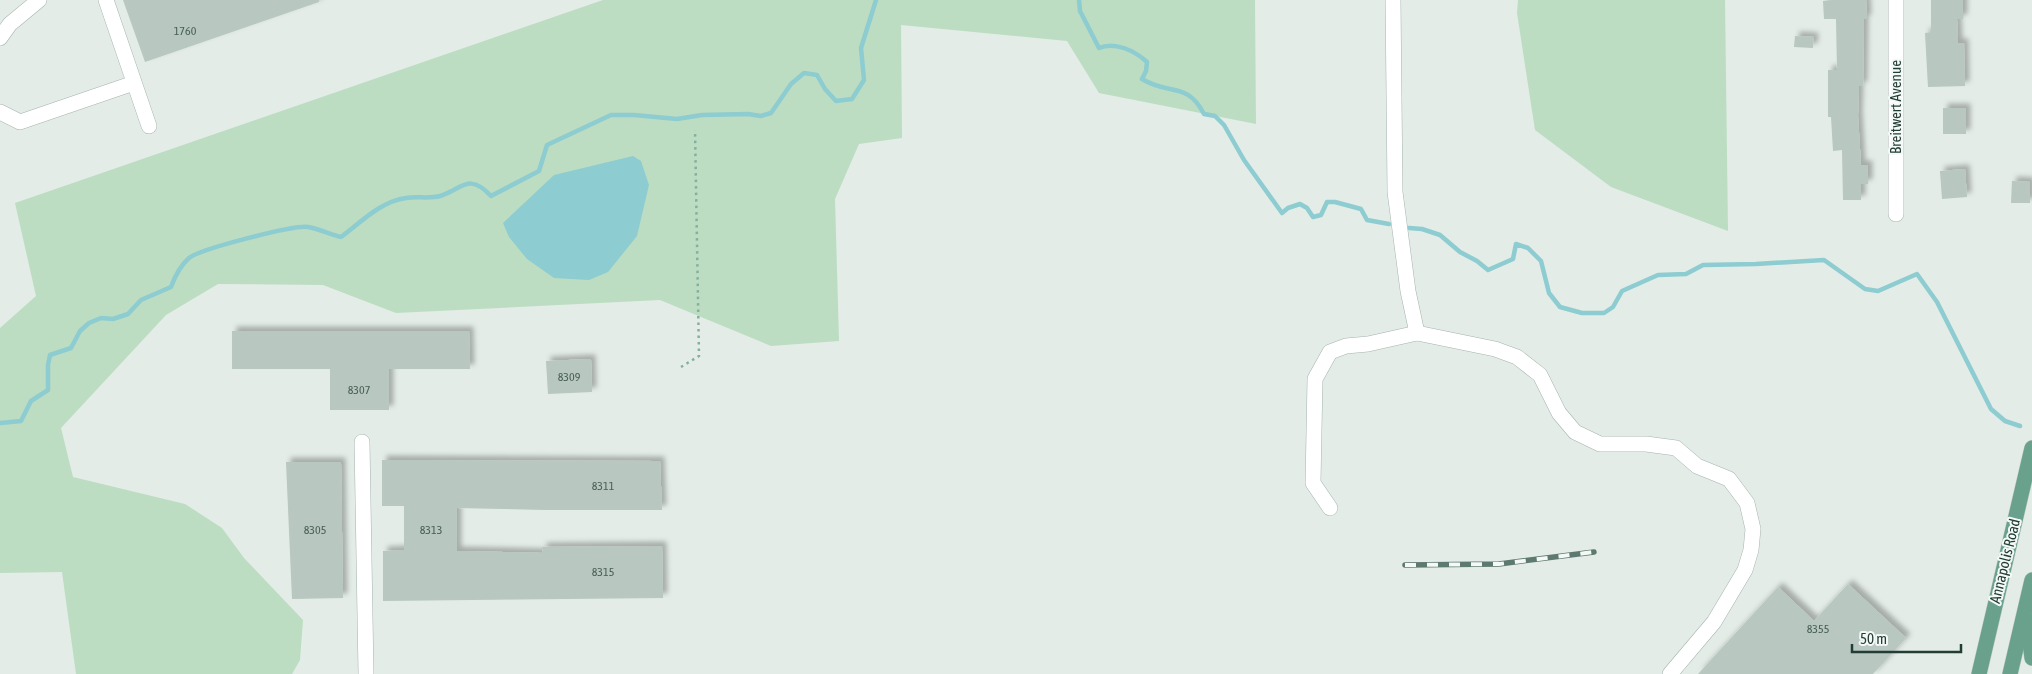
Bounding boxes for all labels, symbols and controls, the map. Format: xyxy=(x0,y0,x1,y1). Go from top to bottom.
house number: 1760 xyxy=(174,24,197,38)
street label: Breitwert Avenue xyxy=(1887,60,1904,154)
house number: 8309 xyxy=(558,370,581,384)
house number: 8307 xyxy=(348,383,371,397)
house number: 8311 xyxy=(592,479,615,493)
street label: Annapolis Road xyxy=(1986,517,2023,605)
house number: 8305 xyxy=(304,523,326,537)
house number: 8313 xyxy=(420,523,442,537)
house number: 8315 xyxy=(592,565,614,579)
house number: 8355 xyxy=(1807,622,1829,636)
scale bar xyxy=(1852,622,1961,654)
text: 50 m xyxy=(1860,630,1887,647)

